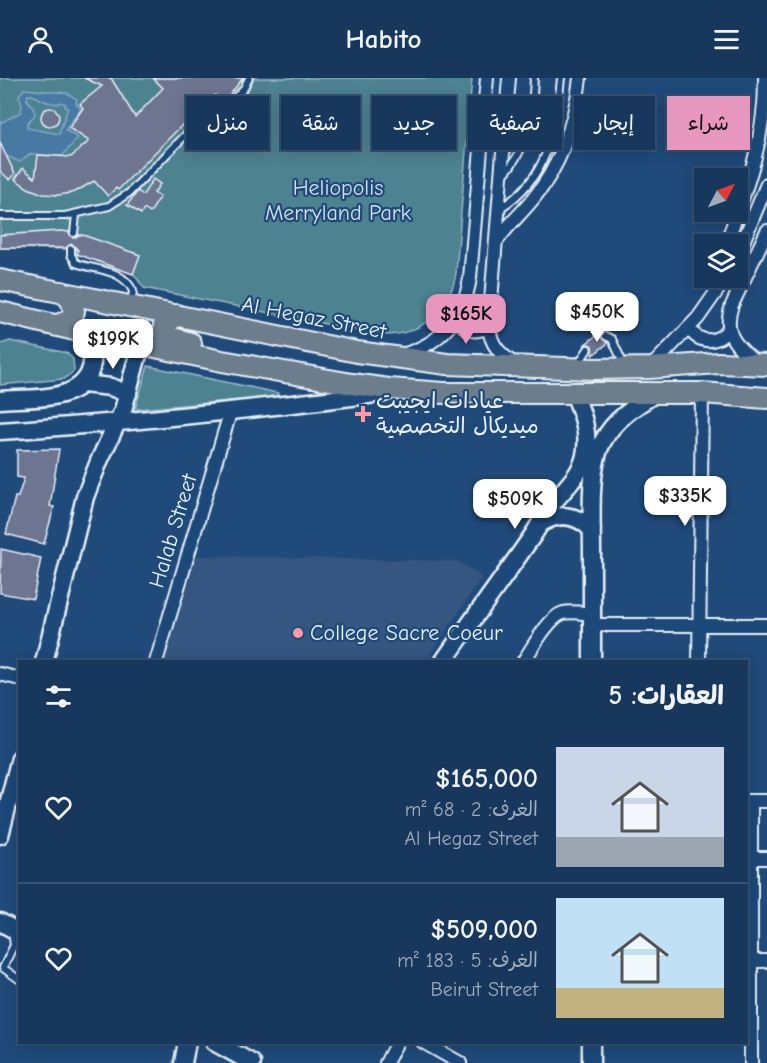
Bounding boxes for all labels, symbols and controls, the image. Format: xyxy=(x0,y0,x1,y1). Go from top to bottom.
icon: person xyxy=(24,23,57,56)
icon: menu xyxy=(710,23,743,56)
text: Habito xyxy=(346,24,421,55)
chip: منزل xyxy=(186,96,269,150)
chip: شقة xyxy=(281,96,360,150)
chip: جديد xyxy=(372,96,456,150)
chip: تصفية xyxy=(468,96,562,150)
chip: إيجار xyxy=(574,96,655,150)
chip: شراء xyxy=(667,96,750,150)
north arrow xyxy=(694,168,748,222)
map controls xyxy=(694,168,748,288)
park label: Heliopolis Merryland Park xyxy=(265,175,411,226)
button: layers xyxy=(694,234,748,288)
street label: Al Hegaz Street xyxy=(239,291,389,345)
pin: $450K xyxy=(555,292,639,343)
pin: $165K xyxy=(424,294,508,345)
text: $450K xyxy=(570,300,624,323)
text: $165K xyxy=(440,302,492,325)
pin: $199K xyxy=(71,319,155,370)
text: $199K xyxy=(87,327,139,350)
place label: عيادات ايجيبت ميديكال التخصصية xyxy=(376,388,539,439)
marker: عيادات ايجيبت ميديكال التخصصية xyxy=(354,405,372,423)
street label: Halab Street xyxy=(143,470,203,591)
pin: $335K xyxy=(643,476,727,527)
pin: $509K xyxy=(473,479,557,530)
text: $335K xyxy=(658,484,712,507)
text: $509K xyxy=(487,487,543,510)
place label: College Sacre Coeur xyxy=(310,620,503,646)
marker: College Sacre Coeur xyxy=(291,626,305,640)
icon: filters xyxy=(42,680,75,713)
text: العقارات: 5 xyxy=(608,681,724,711)
text: $165,000 xyxy=(435,764,538,794)
icon: home xyxy=(604,771,676,843)
icon: heart xyxy=(42,791,75,824)
text: الغرف: 2 · 68 m² xyxy=(405,798,538,821)
text: Al Hegaz Street xyxy=(404,827,538,850)
text: $509,000 xyxy=(430,915,538,945)
icon: home xyxy=(604,922,676,994)
icon: heart xyxy=(42,942,75,975)
text: الغرف: 5 · 183 m² xyxy=(397,949,538,972)
text: Beirut Street xyxy=(430,978,538,1001)

